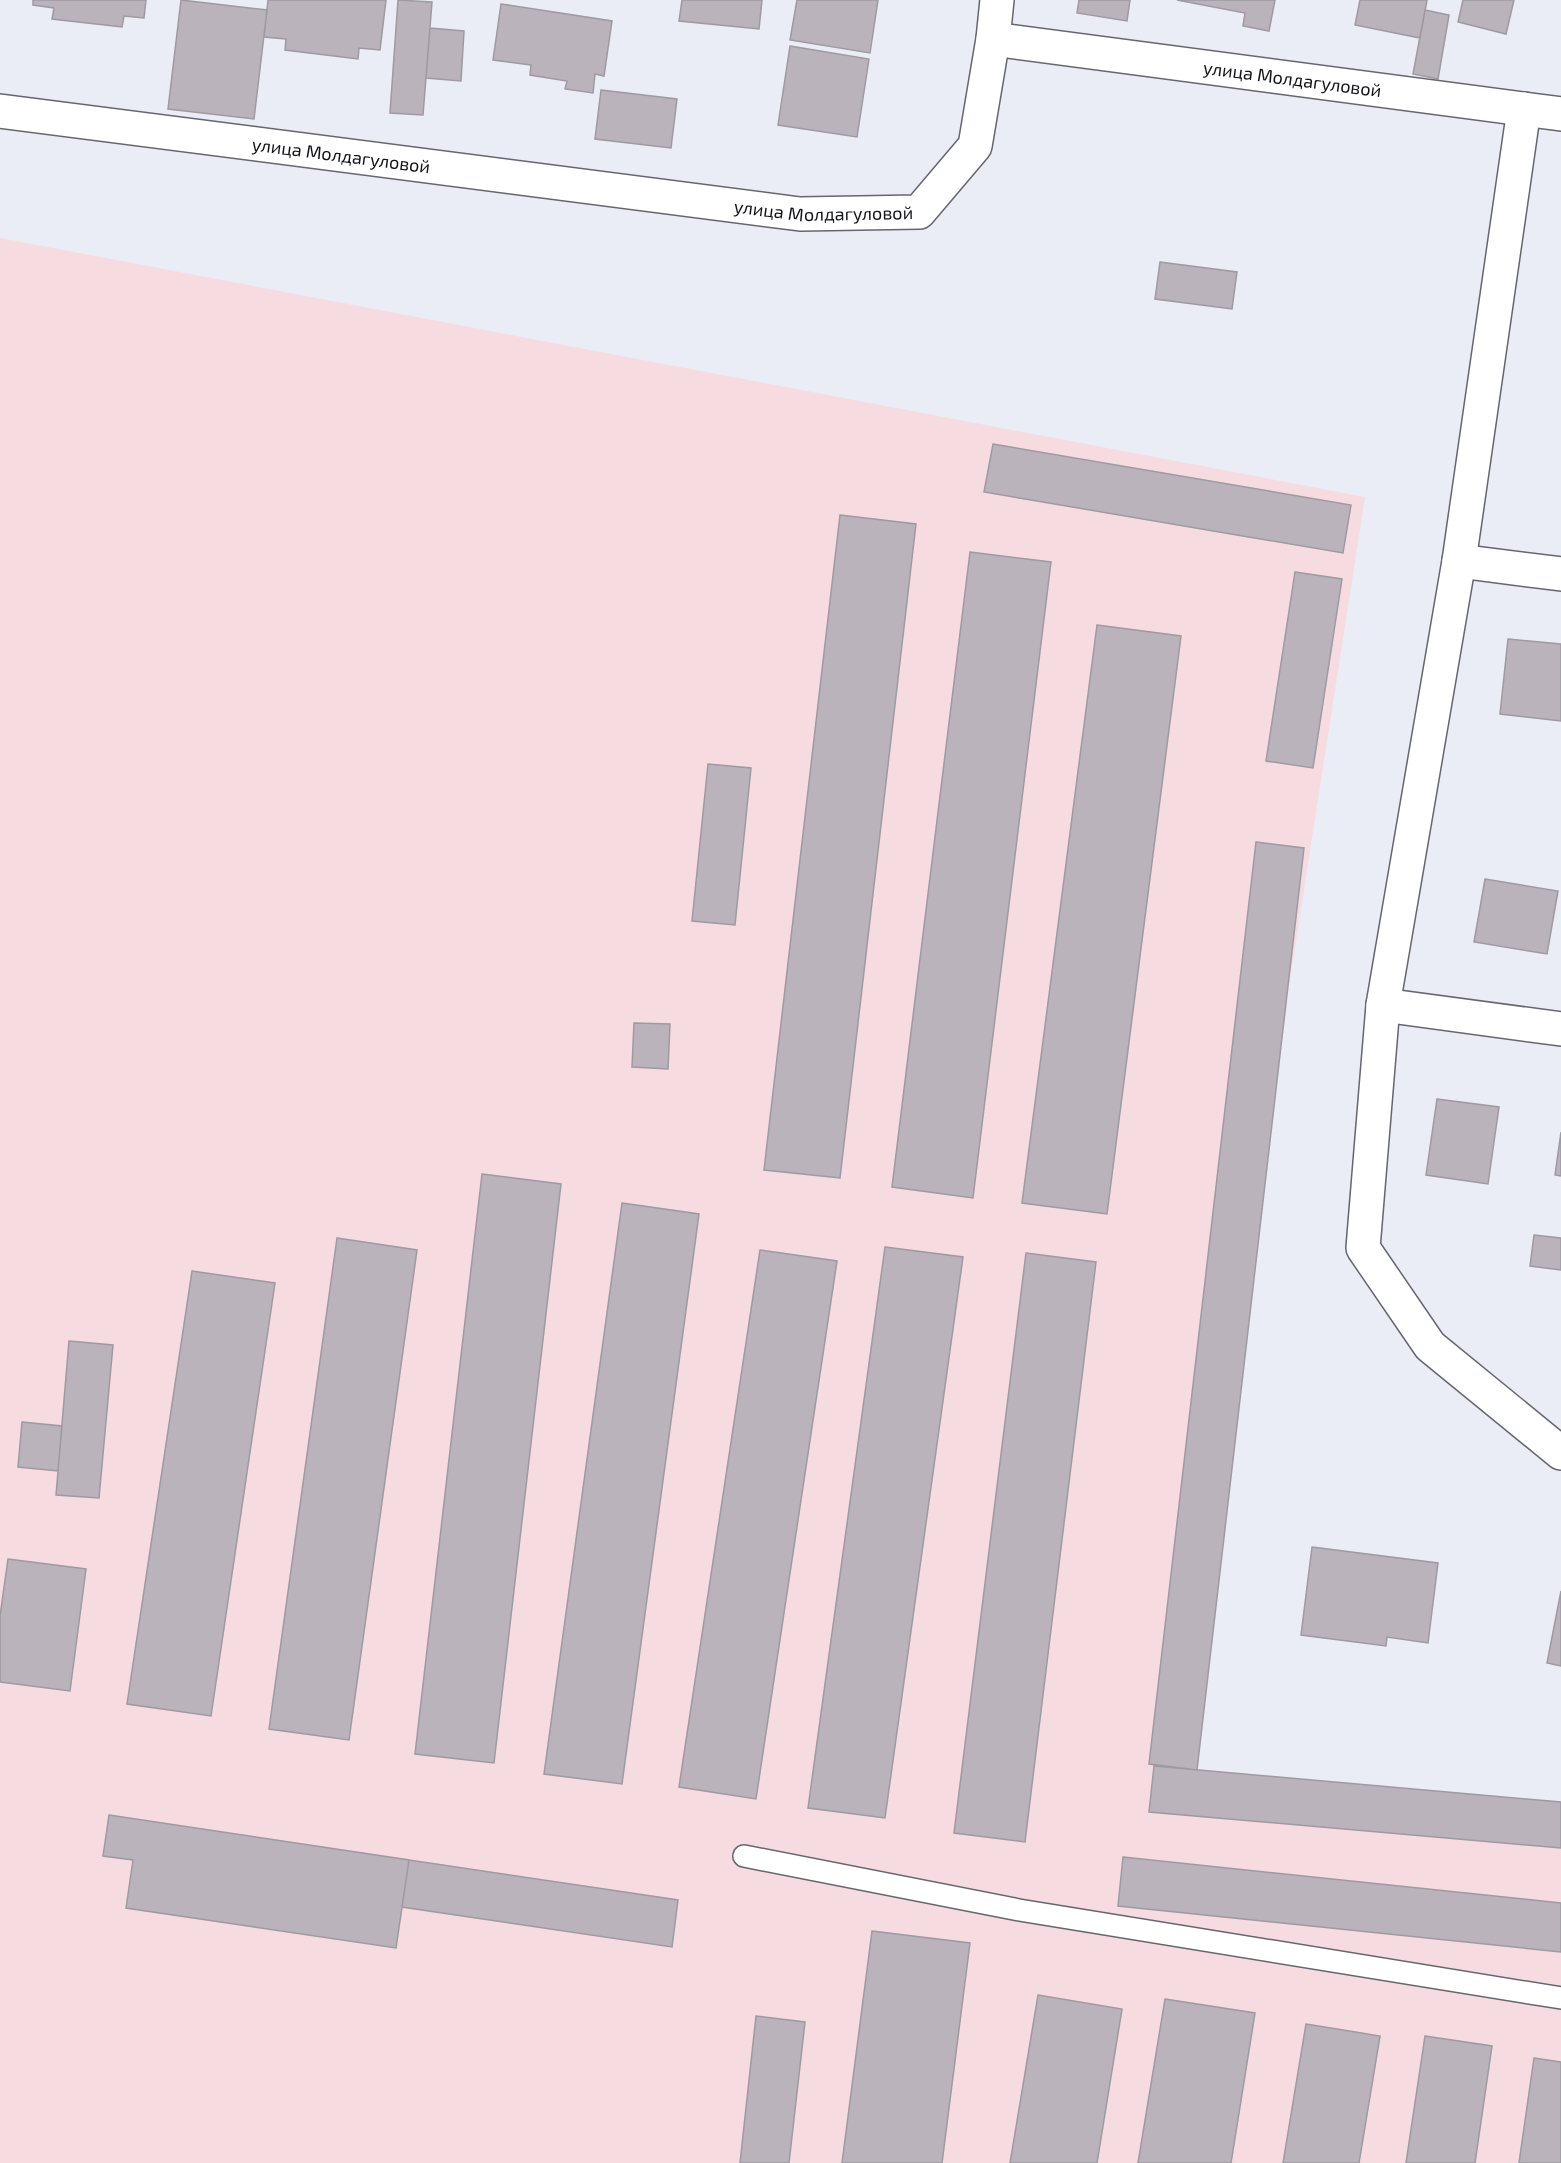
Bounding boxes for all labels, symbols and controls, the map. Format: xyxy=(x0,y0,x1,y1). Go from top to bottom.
street label: улица Молдагуловой xyxy=(1202,56,1383,101)
street label: улица Молдагуловой xyxy=(251,133,432,177)
street label: улица Молдагуловой xyxy=(733,195,913,225)

